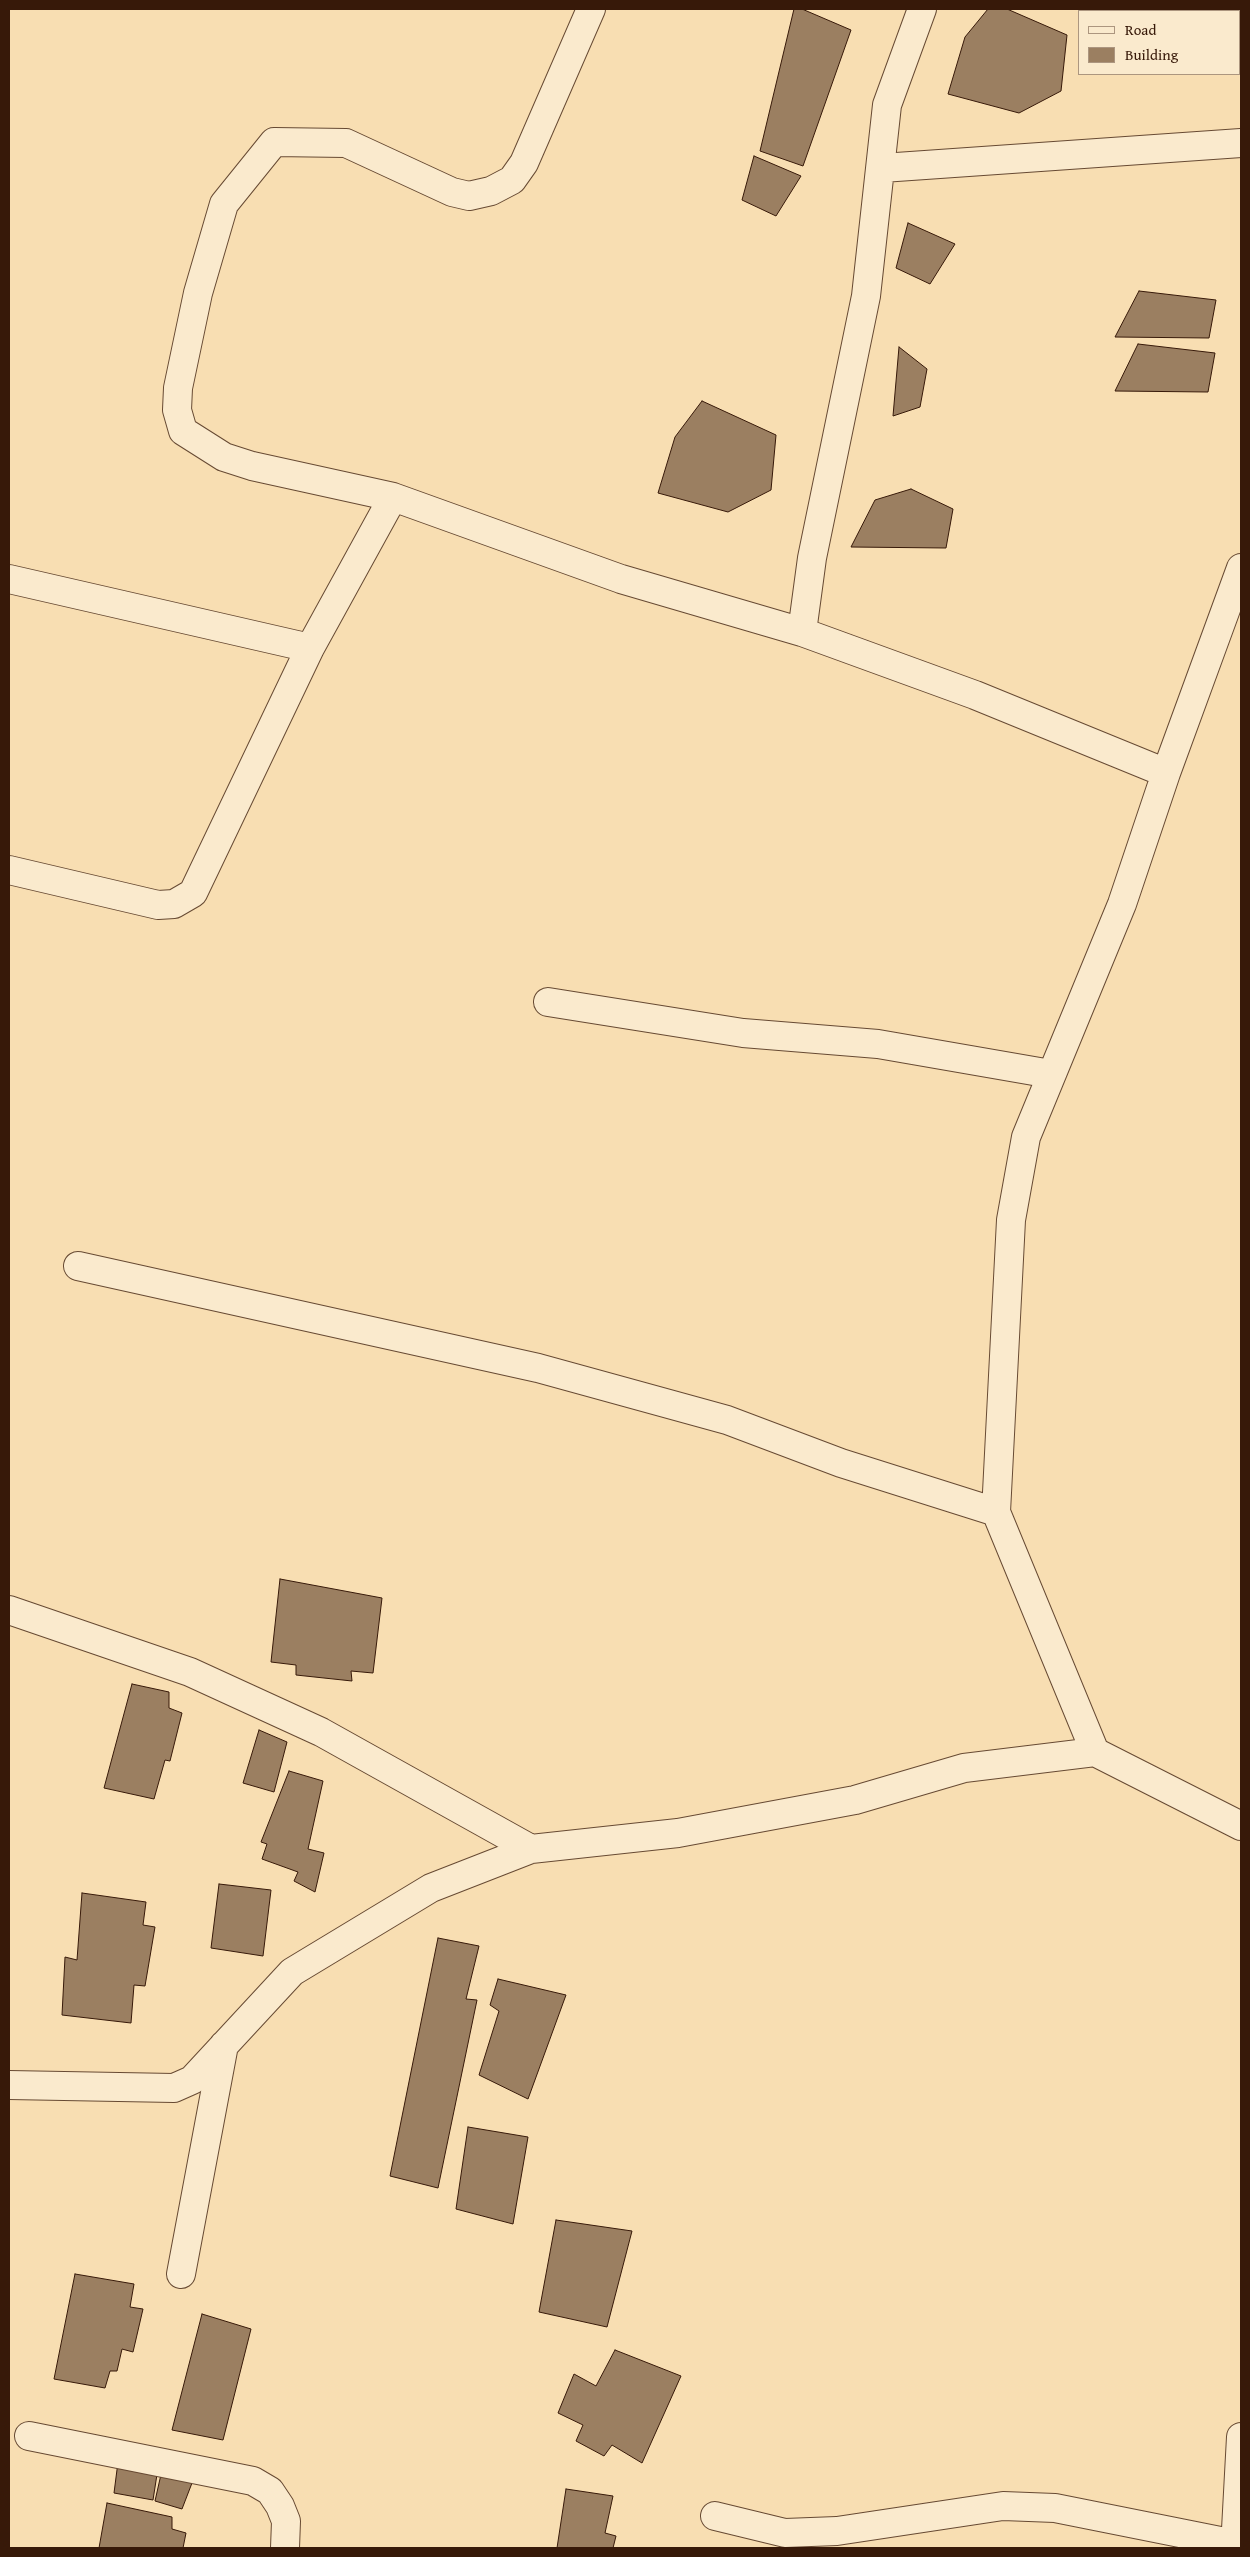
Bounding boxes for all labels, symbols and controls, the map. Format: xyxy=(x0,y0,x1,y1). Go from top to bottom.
legend xyxy=(1078,10,1240,75)
text: Road xyxy=(1125,19,1156,40)
text: Building xyxy=(1125,44,1178,65)

